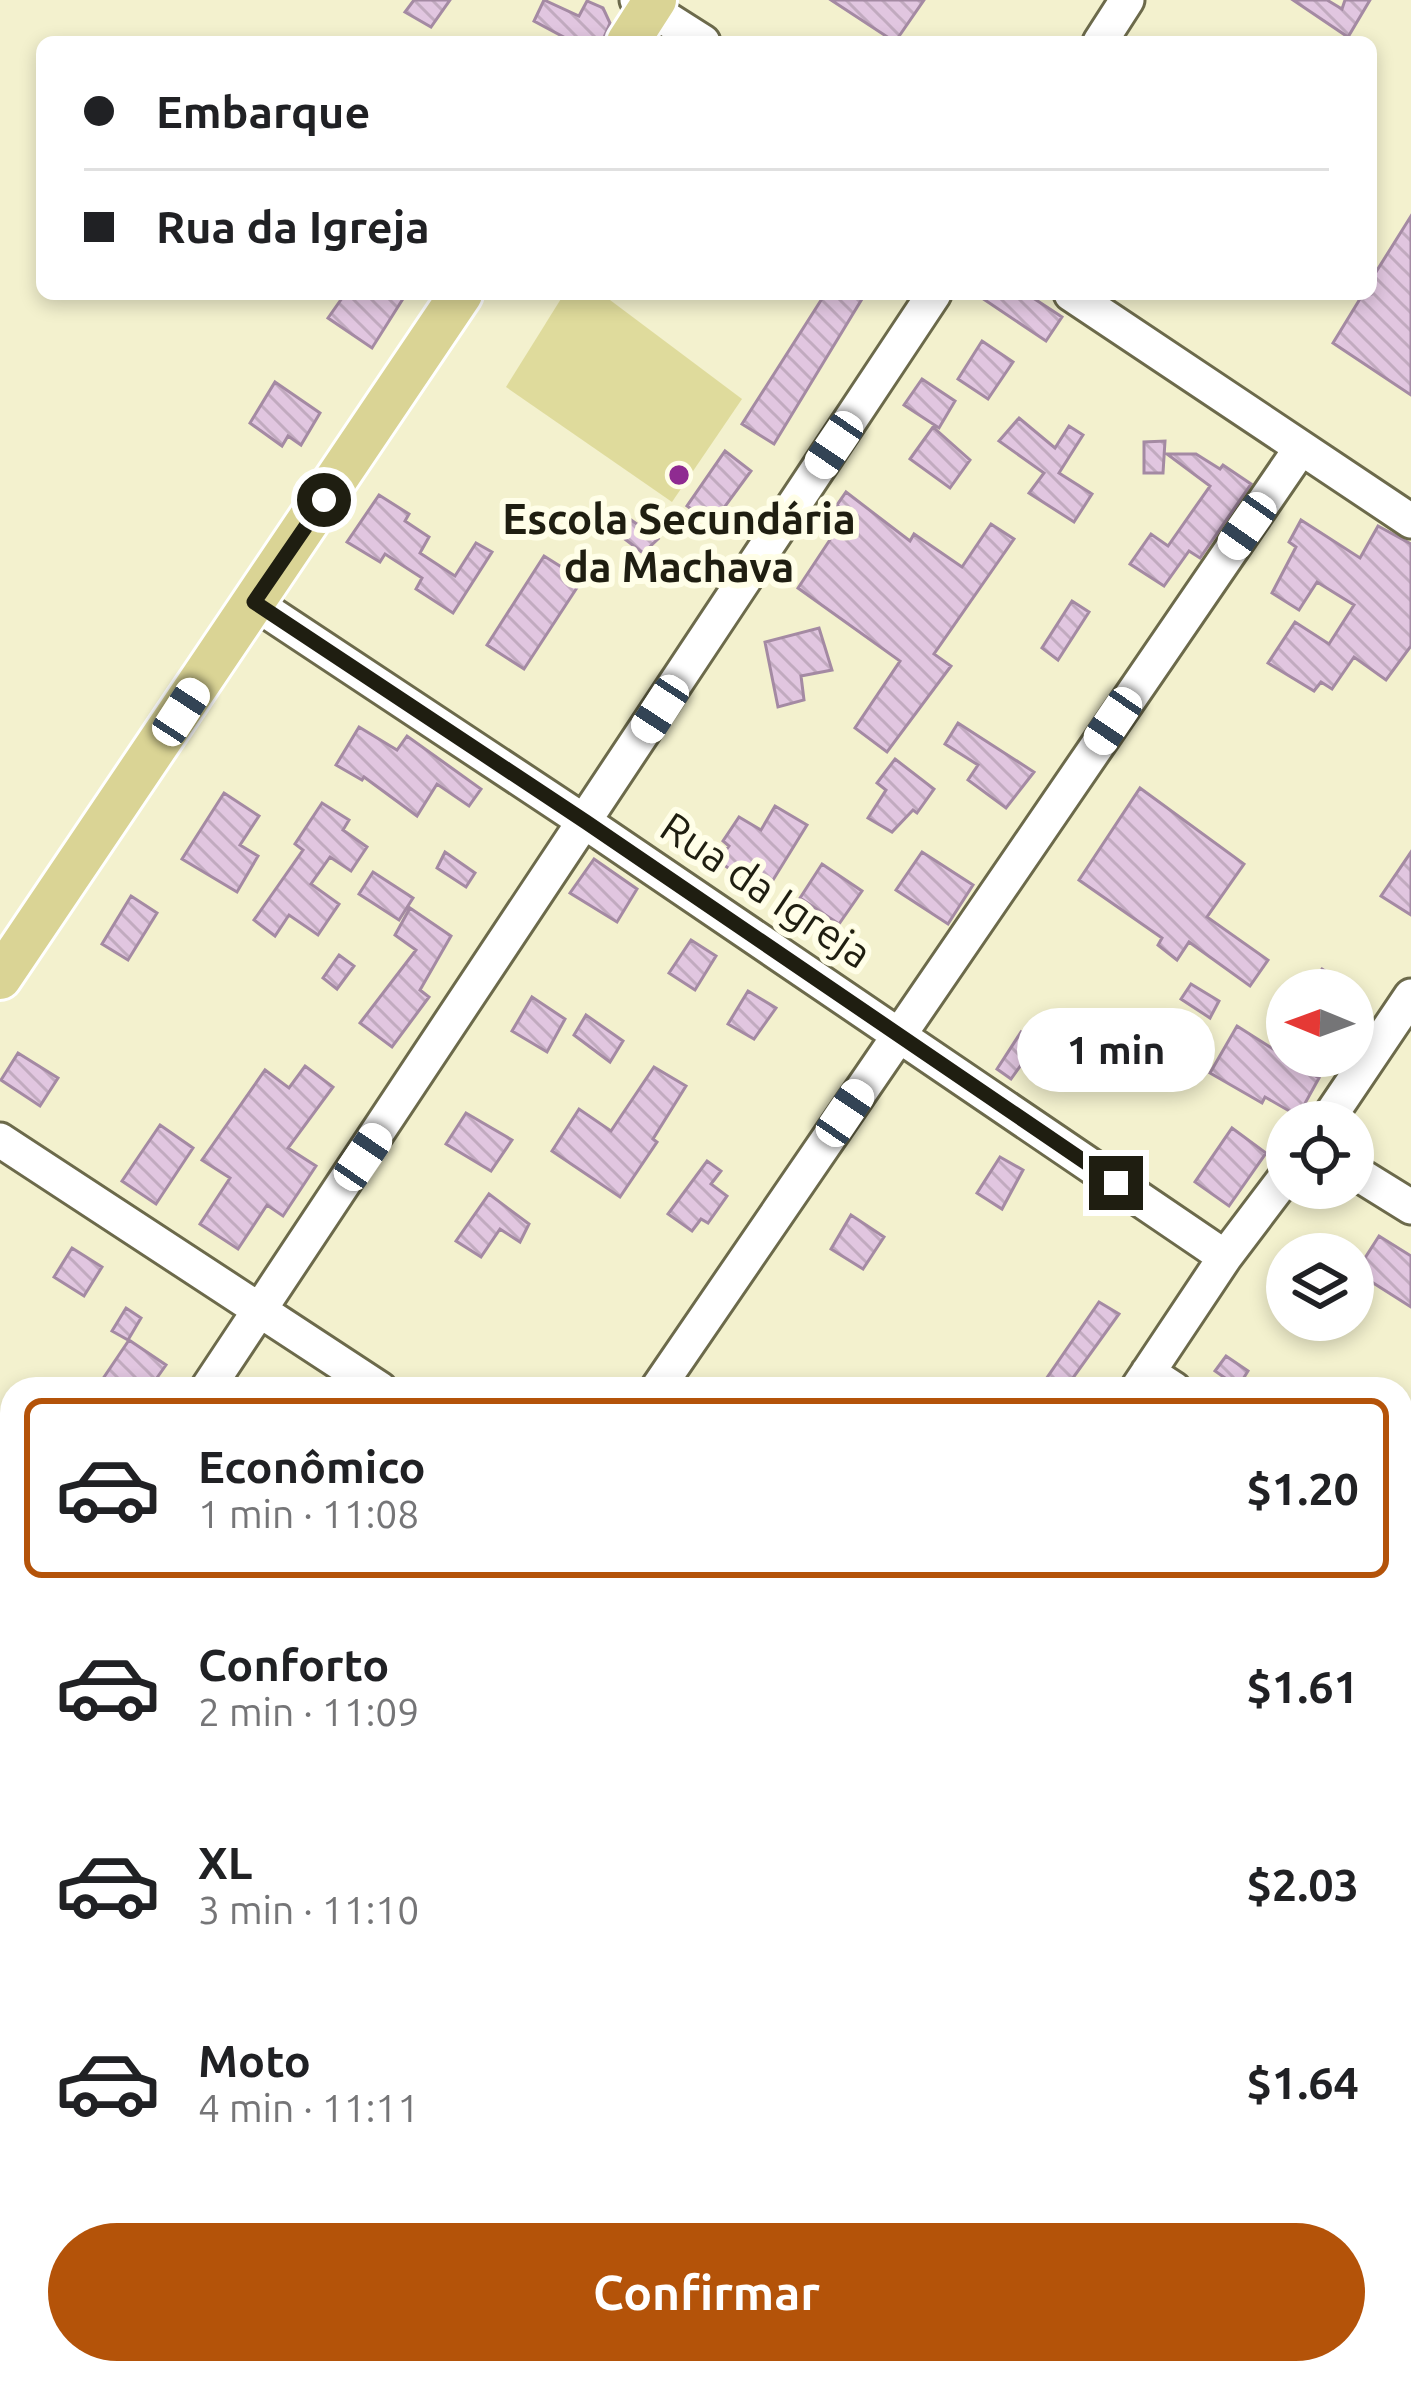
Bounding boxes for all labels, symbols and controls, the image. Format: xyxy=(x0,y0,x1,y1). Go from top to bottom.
text: Embarque xyxy=(156,86,370,137)
text: Rua da Igreja xyxy=(156,201,430,252)
car xyxy=(799,405,869,485)
marker: Escola Secundária da Machava xyxy=(666,462,692,488)
route start xyxy=(297,473,351,527)
car xyxy=(1212,486,1282,566)
place label: Escola Secundária da Machava xyxy=(502,495,856,590)
car xyxy=(625,669,695,749)
car xyxy=(146,672,216,752)
car xyxy=(1078,681,1148,761)
street label: Rua da Igreja xyxy=(652,802,880,977)
north arrow xyxy=(1266,969,1374,1077)
map controls xyxy=(1266,969,1374,1341)
callout: 1 min xyxy=(1017,1009,1215,1093)
text: 1 min xyxy=(1067,1028,1165,1071)
car xyxy=(810,1073,880,1153)
button: locate xyxy=(1266,1101,1374,1209)
car xyxy=(328,1117,398,1197)
route end xyxy=(1089,1156,1143,1210)
button: layers xyxy=(1266,1233,1374,1341)
icon: car xyxy=(54,1434,162,1542)
text: Econômico xyxy=(198,1441,426,1492)
text: $1.20 xyxy=(1246,1463,1359,1514)
text: 1 min · 11:08 xyxy=(198,1492,419,1535)
icon: car xyxy=(54,1632,162,1740)
text: Conforto xyxy=(198,1639,389,1690)
text: $1.61 xyxy=(1246,1661,1359,1712)
text: 2 min · 11:09 xyxy=(198,1690,419,1733)
icon: car xyxy=(54,1830,162,1938)
text: XL xyxy=(198,1837,252,1888)
text: $2.03 xyxy=(1246,1859,1359,1910)
text: 3 min · 11:10 xyxy=(198,1888,419,1931)
icon: car xyxy=(54,2028,162,2136)
text: Moto xyxy=(198,2035,311,2086)
text: $1.64 xyxy=(1246,2057,1359,2108)
text: 4 min · 11:11 xyxy=(198,2086,419,2129)
button: Confirmar xyxy=(48,2223,1365,2361)

